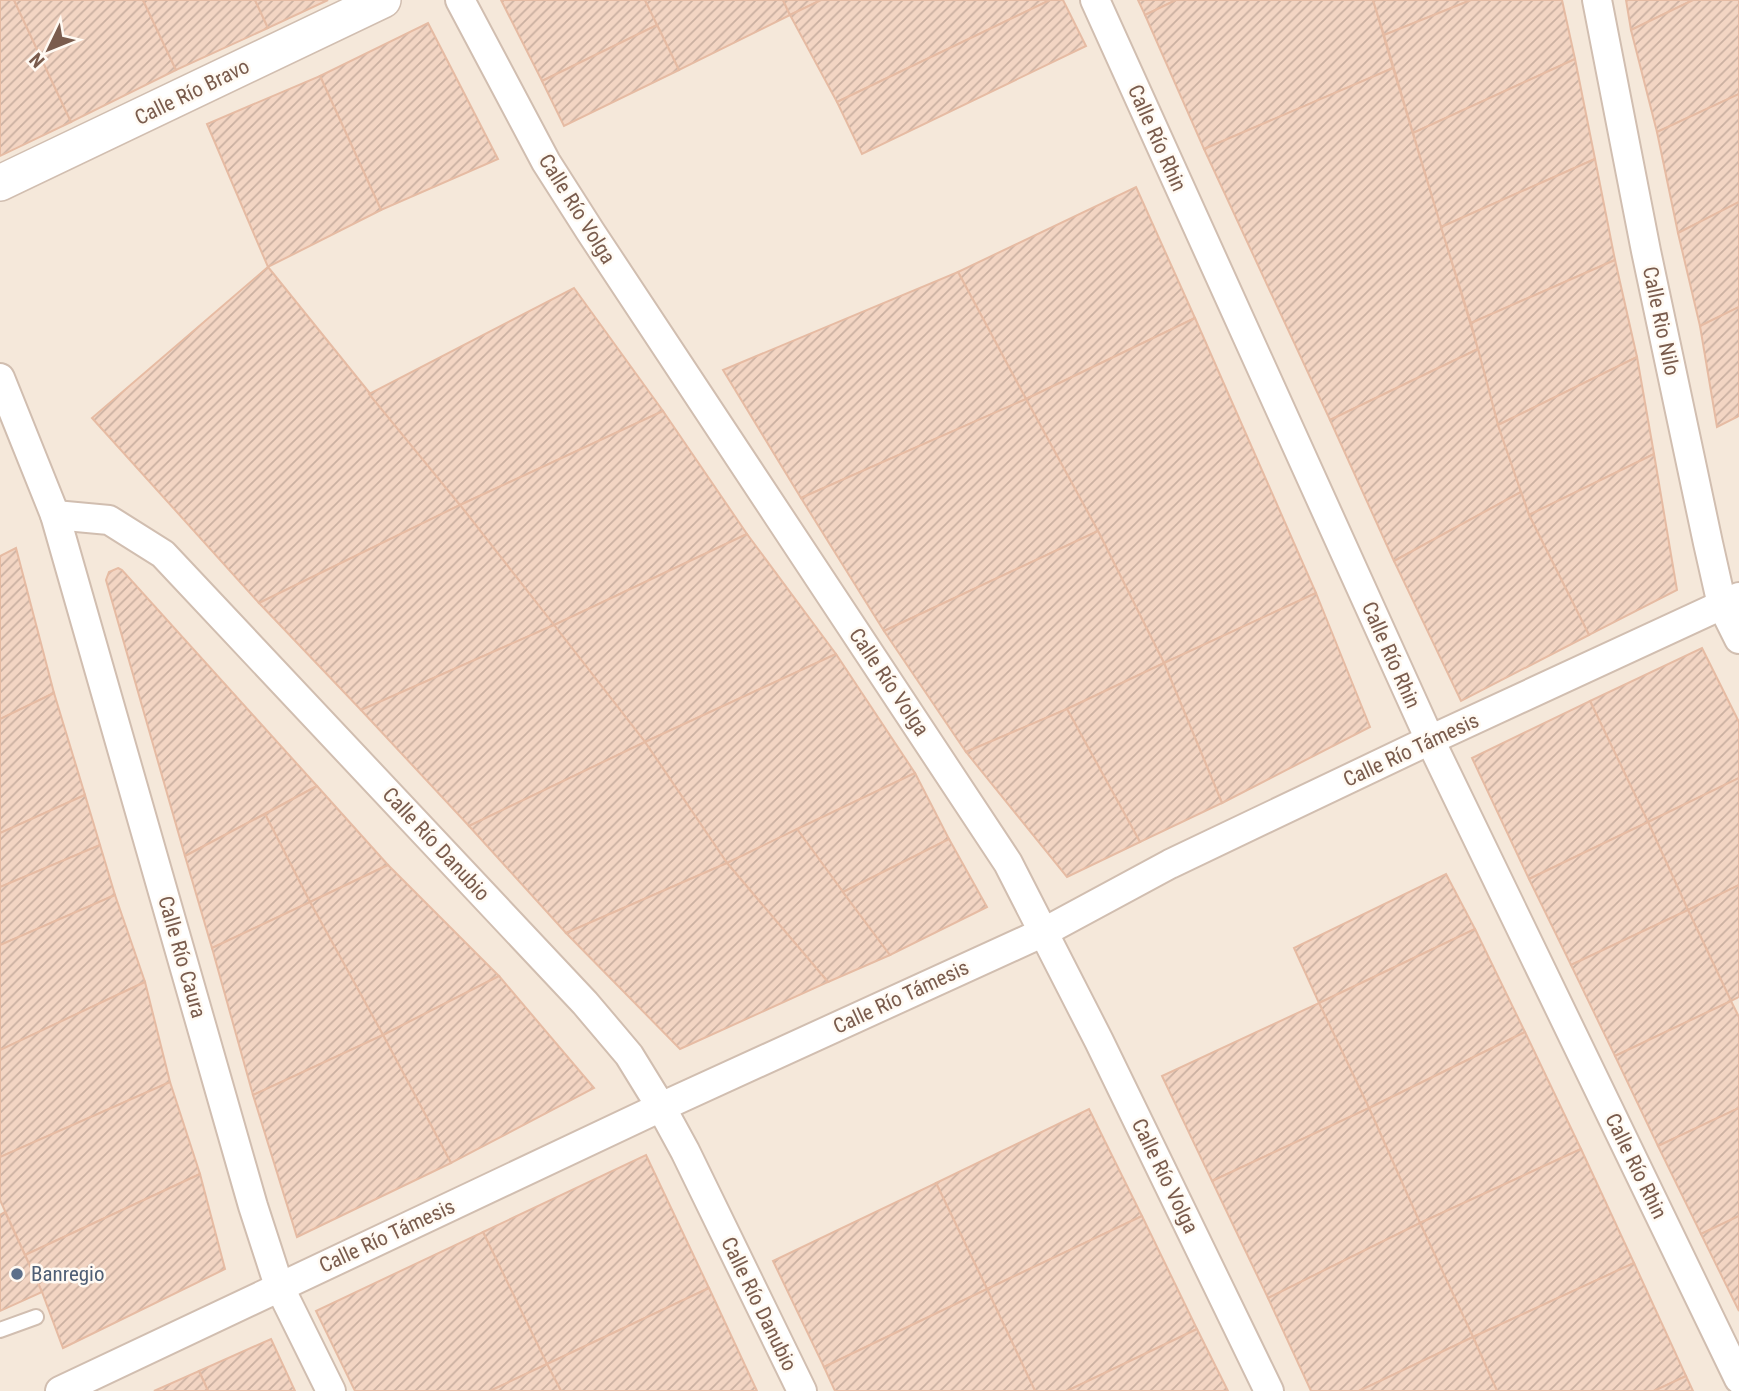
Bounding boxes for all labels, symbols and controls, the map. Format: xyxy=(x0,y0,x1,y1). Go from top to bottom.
north arrow xyxy=(14,14,84,84)
text: N xyxy=(25,48,49,72)
street label: Calle Río Bravo xyxy=(131,54,253,130)
street label: Calle Río Rhin xyxy=(1123,81,1191,195)
street label: Calle Río Volga xyxy=(534,150,620,268)
street label: Calle Rio Nilo xyxy=(1638,264,1684,378)
street label: Calle Río Rhin xyxy=(1357,598,1425,712)
street label: Calle Río Volga xyxy=(844,624,934,740)
street label: Calle Río Támesis xyxy=(1339,708,1483,792)
street label: Calle Río Danubio xyxy=(378,782,494,906)
street label: Calle Río Caura xyxy=(153,893,211,1021)
street label: Calle Río Támesis xyxy=(829,955,973,1039)
street label: Calle Río Rhin xyxy=(1600,1110,1672,1222)
street label: Calle Río Volga xyxy=(1127,1115,1203,1237)
street label: Calle Río Támesis xyxy=(315,1194,459,1278)
street label: Calle Río Danubio xyxy=(716,1233,802,1375)
place label: Banregio xyxy=(31,1262,104,1286)
marker: Banregio xyxy=(9,1266,25,1282)

